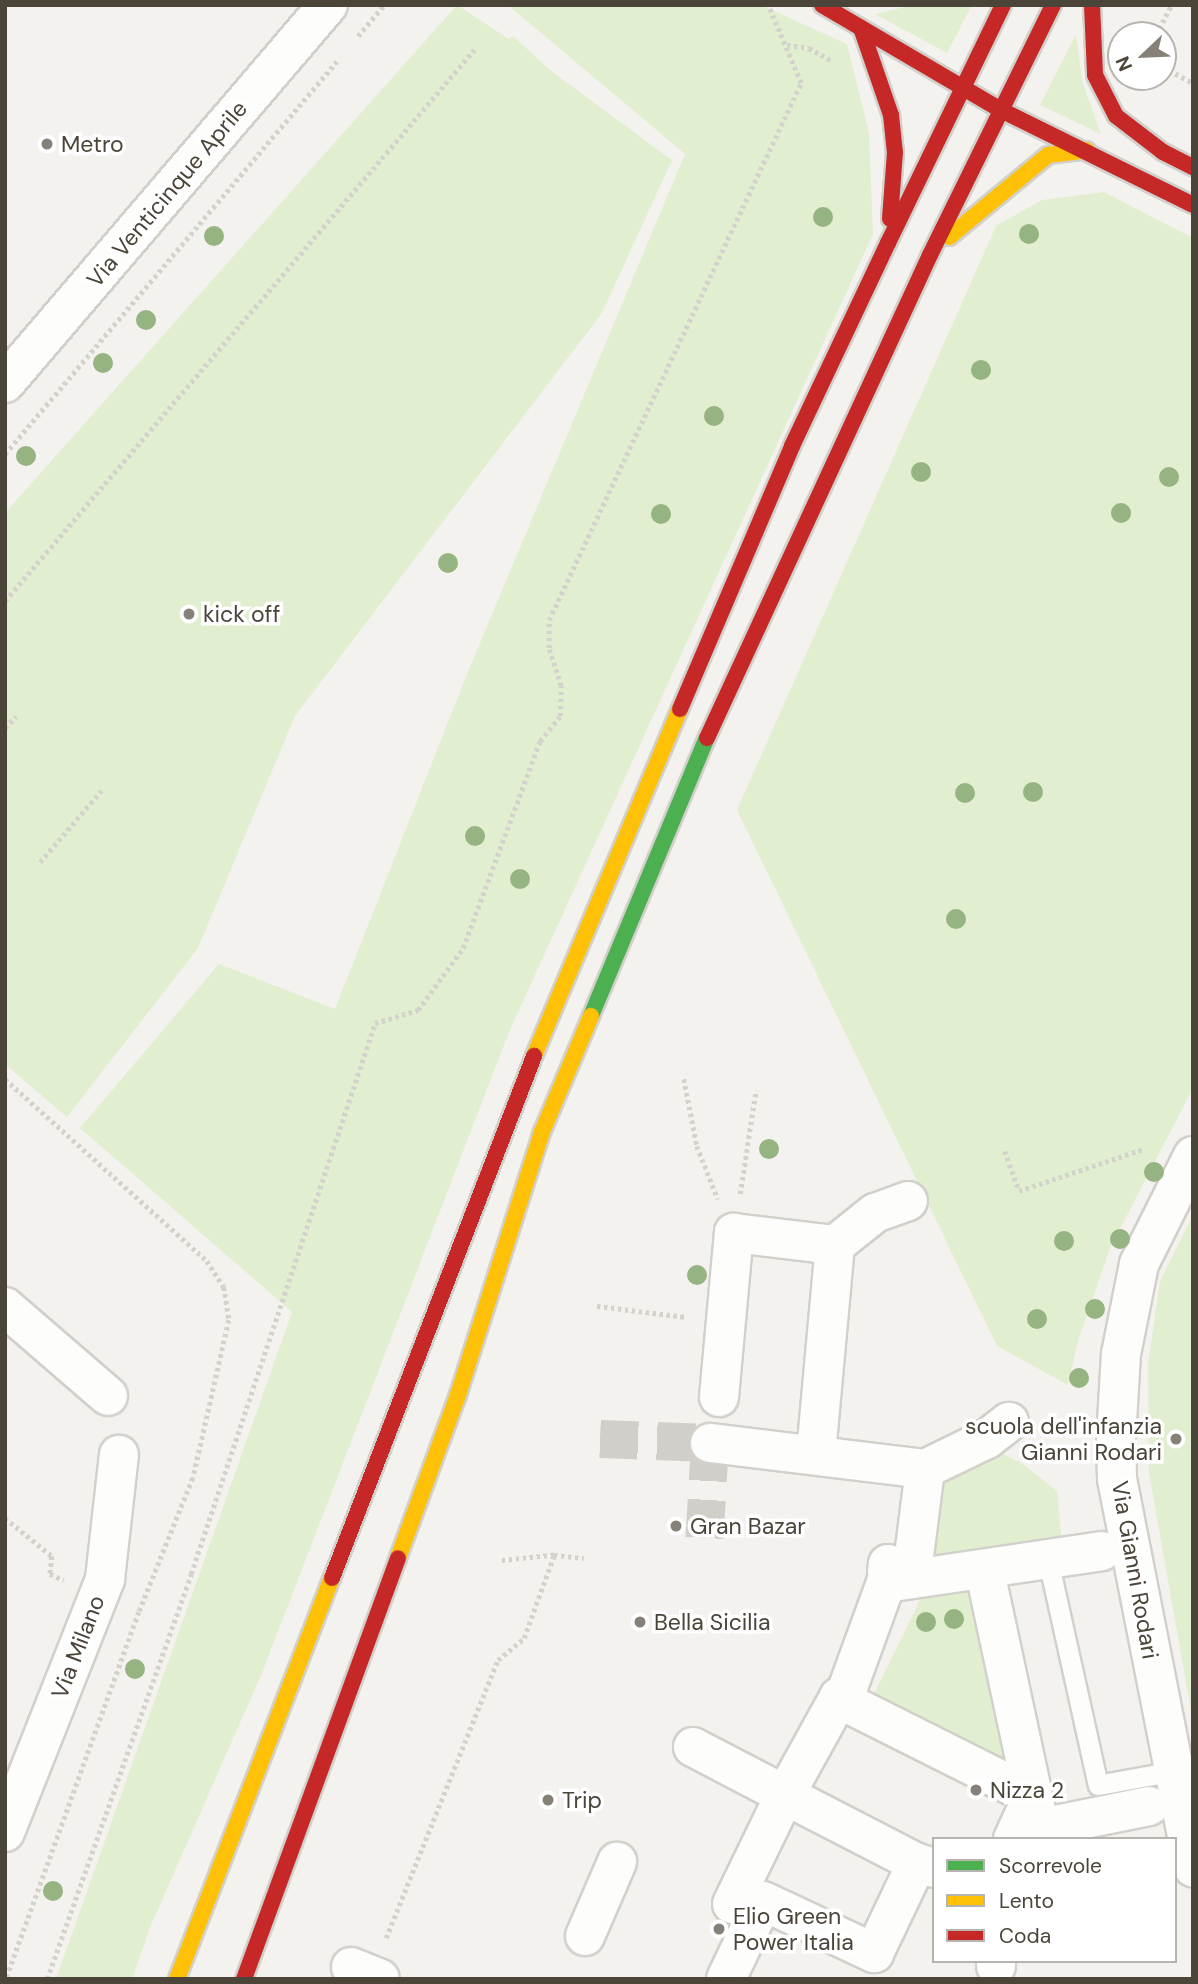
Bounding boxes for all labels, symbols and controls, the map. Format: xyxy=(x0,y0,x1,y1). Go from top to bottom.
north arrow xyxy=(1107,21,1177,91)
text: N xyxy=(1110,52,1138,75)
street label: Via Venticinque Aprile xyxy=(81,95,253,293)
place label: Metro xyxy=(61,130,124,158)
marker: Metro xyxy=(39,136,55,152)
place label: kick off xyxy=(203,600,280,628)
marker: kick off xyxy=(181,606,197,622)
place label: scuola dell'infanzia Gianni Rodari xyxy=(965,1412,1162,1466)
marker: scuola dell'infanzia Gianni Rodari xyxy=(1168,1431,1184,1447)
street label: Via Gianni Rodari xyxy=(1106,1479,1164,1661)
place label: Gran Bazar xyxy=(690,1512,806,1540)
marker: Gran Bazar xyxy=(668,1518,684,1534)
street label: Via Milano xyxy=(46,1591,110,1703)
place label: Bella Sicilia xyxy=(654,1608,771,1636)
marker: Bella Sicilia xyxy=(632,1614,648,1630)
place label: Nizza 2 xyxy=(990,1776,1064,1804)
marker: Nizza 2 xyxy=(968,1782,984,1798)
place label: Trip xyxy=(562,1786,602,1814)
marker: Trip xyxy=(540,1792,556,1808)
legend xyxy=(932,1837,1177,1963)
text: Scorrevole xyxy=(999,1852,1102,1880)
text: Lento xyxy=(999,1887,1054,1915)
place label: Elio Green Power Italia xyxy=(733,1902,854,1956)
marker: Elio Green Power Italia xyxy=(711,1921,727,1937)
text: Coda xyxy=(999,1922,1051,1950)

